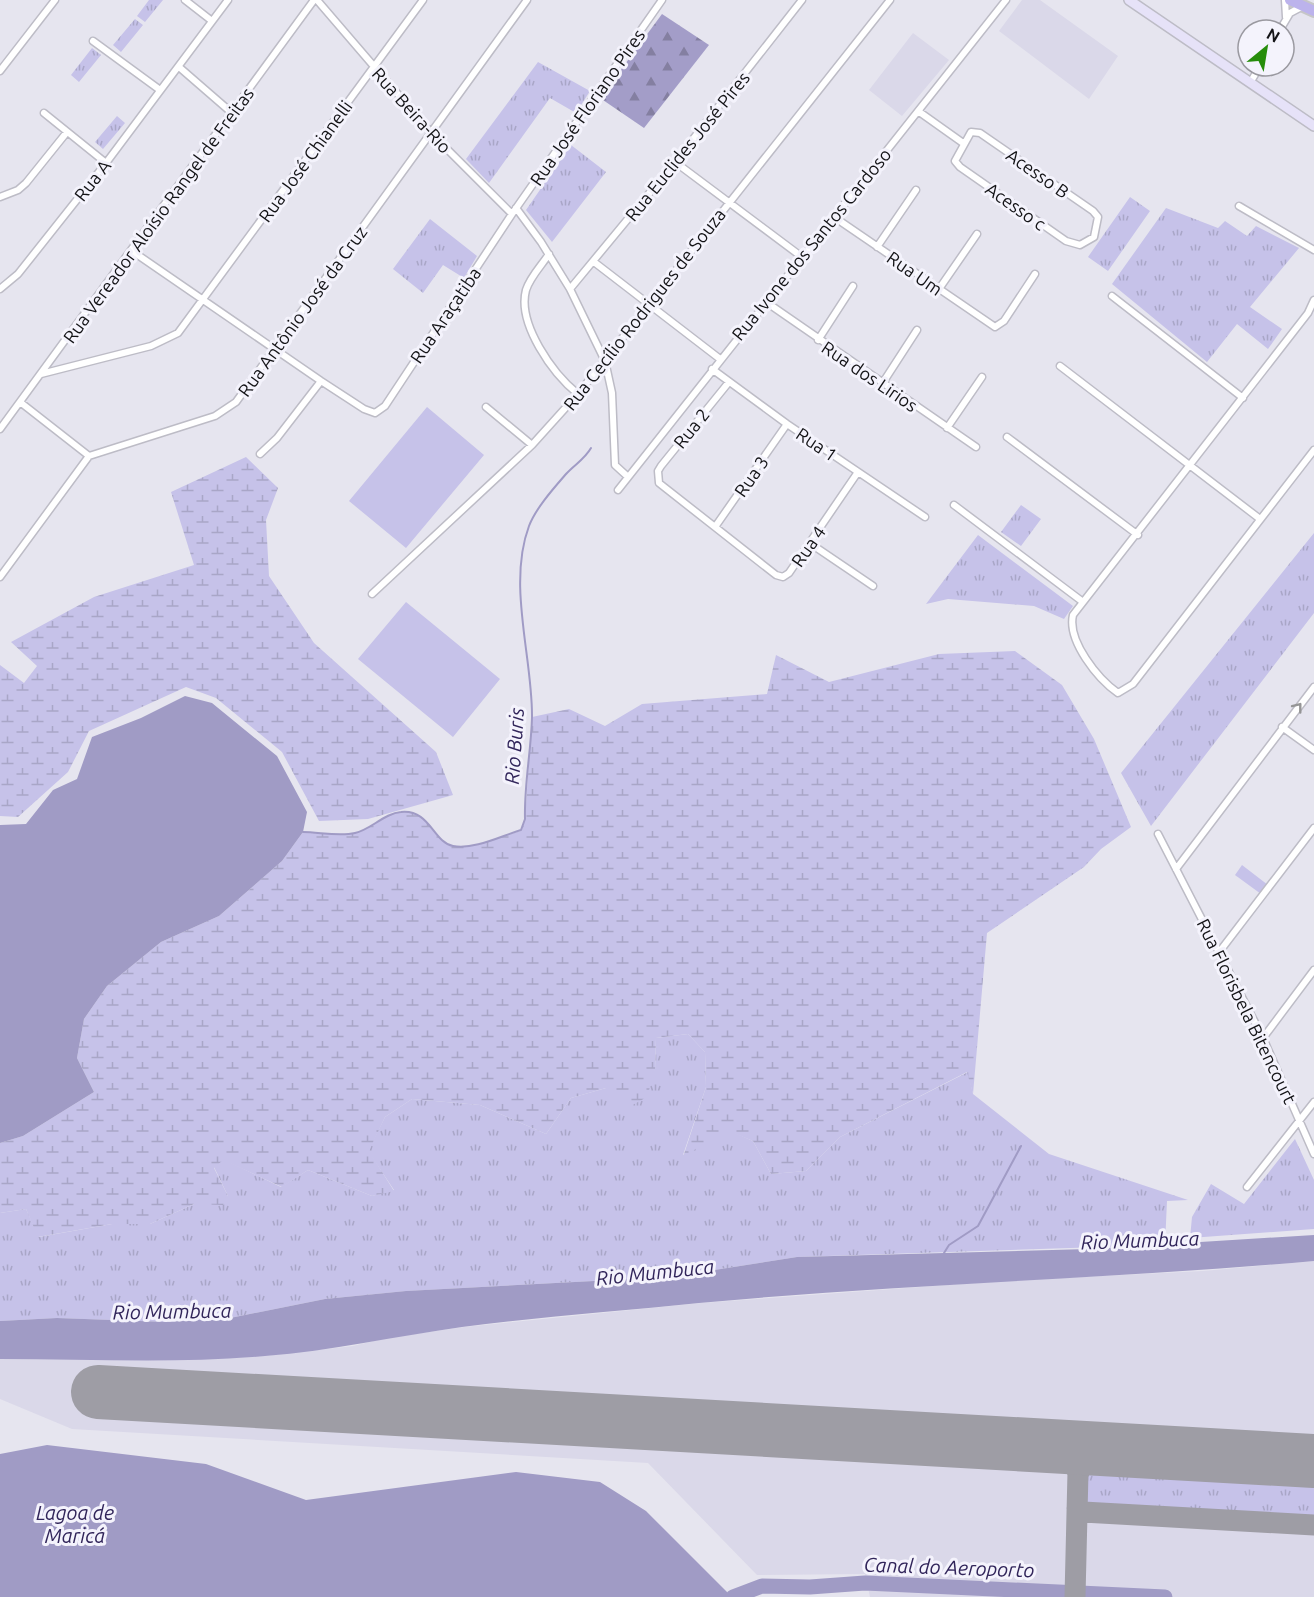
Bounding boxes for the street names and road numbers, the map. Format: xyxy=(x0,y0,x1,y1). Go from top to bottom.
street label: Rua José Floriano Pires xyxy=(525,25,649,189)
street label: Rua Beira-Rio xyxy=(368,63,456,157)
street label: Rua Euclides José Pires xyxy=(621,67,753,225)
street label: Rua Vereador Aloísio Rangel de Freitas xyxy=(59,83,257,346)
street label: Rua José Chianelli xyxy=(254,96,356,226)
street label: Rua Ivone dos Santos Cardoso xyxy=(727,144,895,344)
street label: Acesso B xyxy=(1003,144,1073,202)
street label: Rua A xyxy=(70,155,114,205)
street label: Acesso c xyxy=(982,178,1050,234)
street label: Rua Cecílio Rodrigues de Souza xyxy=(559,204,729,414)
street label: Rua Antônio José da Cruz xyxy=(234,222,370,400)
street label: Rua Um xyxy=(884,247,946,299)
street label: Rua Araçatiba xyxy=(406,263,484,367)
street label: Rua dos Lirios xyxy=(818,337,922,415)
street label: Rua 2 xyxy=(669,404,713,452)
street label: Rua 1 xyxy=(793,423,841,465)
street label: Rua 3 xyxy=(730,452,772,500)
street label: Rua 4 xyxy=(787,522,829,570)
street label: Rua Florisbela Bitencourt xyxy=(1193,915,1301,1107)

